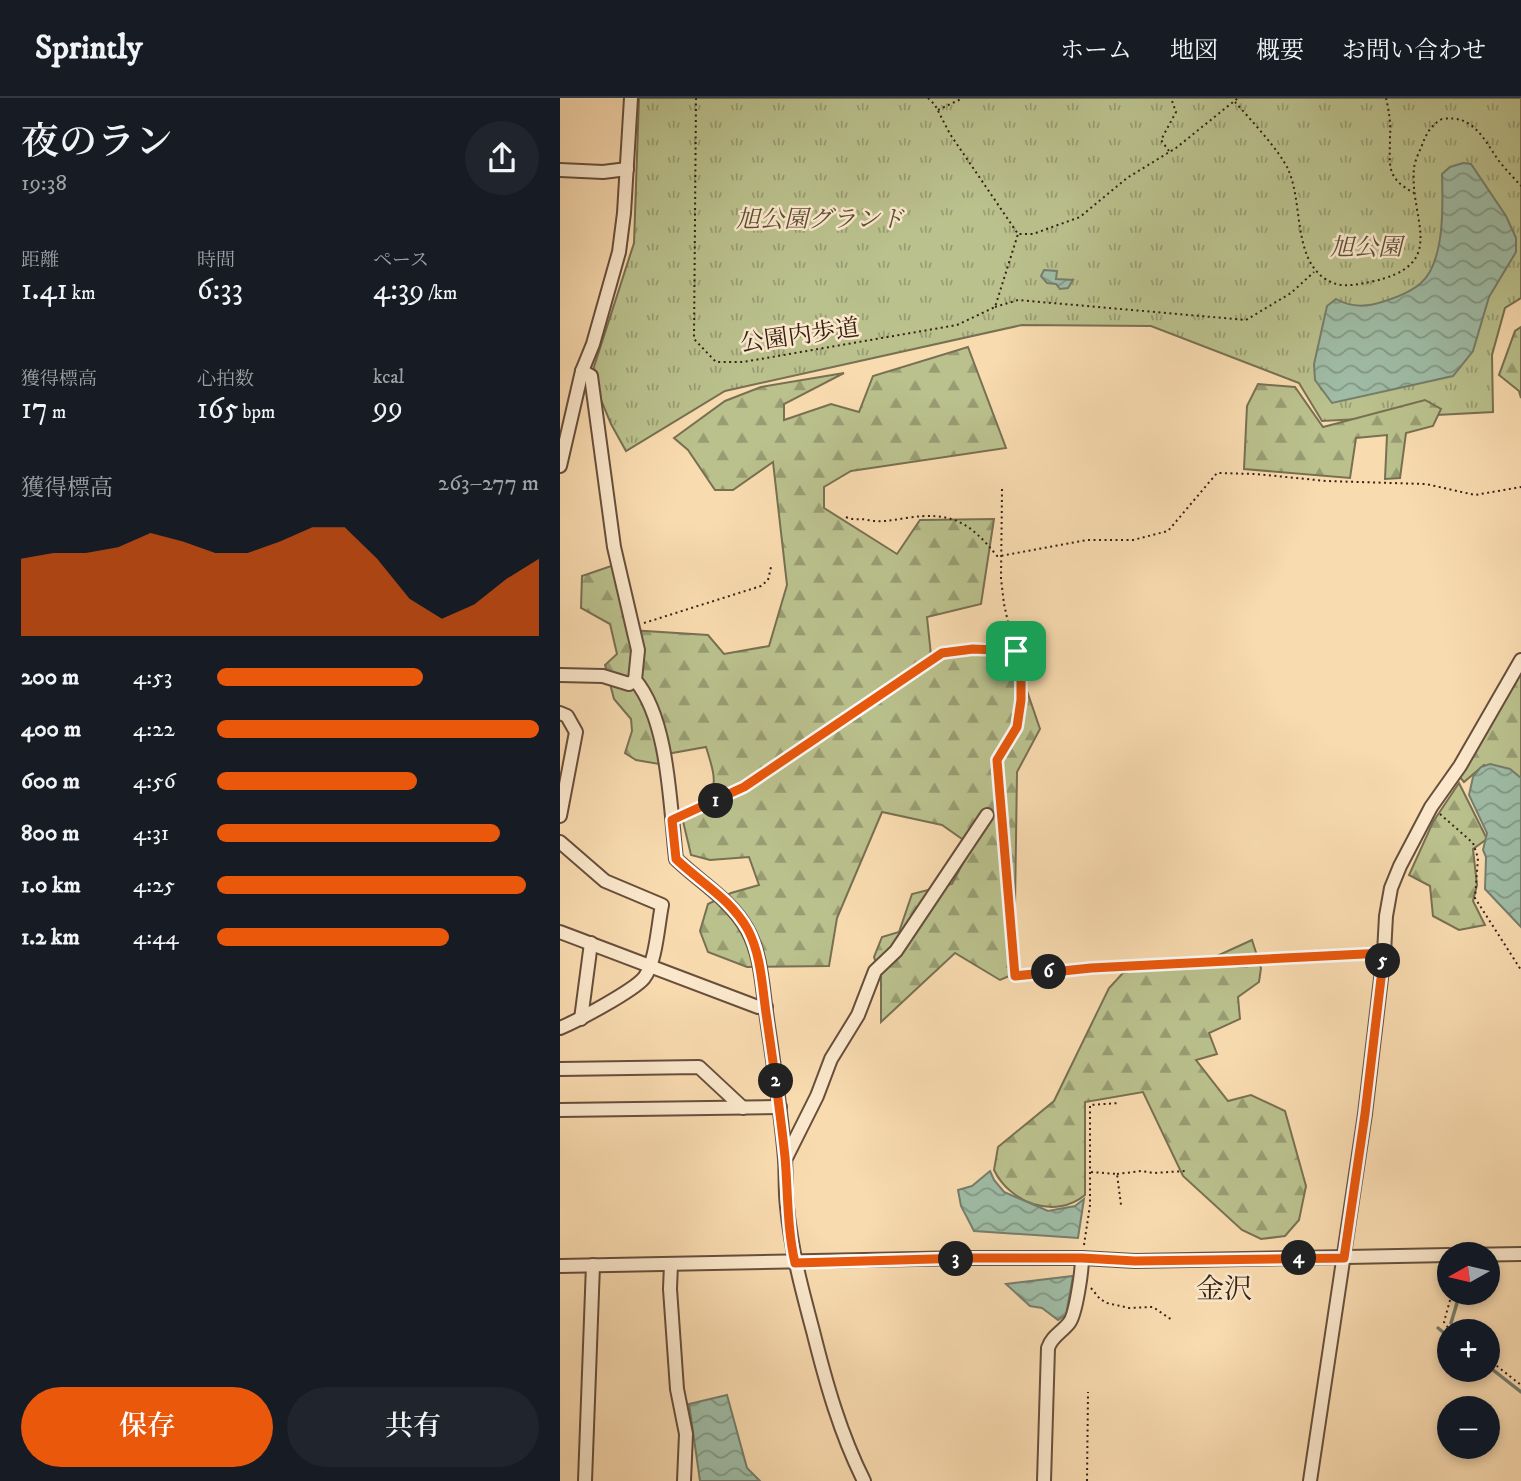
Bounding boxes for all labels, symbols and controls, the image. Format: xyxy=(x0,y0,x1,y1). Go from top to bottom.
text: Sprintly xyxy=(35,28,142,69)
text: ホーム xyxy=(1060,36,1132,66)
text: 地図 xyxy=(1170,36,1218,66)
text: 概要 xyxy=(1256,36,1304,66)
text: お問い合わせ xyxy=(1342,36,1486,66)
text: 夜のラン xyxy=(21,119,173,167)
button: share xyxy=(465,121,539,195)
text: 19:38 xyxy=(21,169,67,198)
park label: 旭公園グランド xyxy=(736,205,905,235)
park label: 旭公園 xyxy=(1330,233,1406,263)
text: 距離 xyxy=(21,249,59,272)
text: 時間 xyxy=(197,249,235,272)
text: ペース xyxy=(373,249,429,272)
text: 1.41 xyxy=(21,272,68,309)
text: 6:33 xyxy=(197,272,243,309)
text: 4:39 xyxy=(373,272,424,309)
text: km xyxy=(68,282,96,305)
text: /km xyxy=(424,282,457,305)
street label: 公園内歩道 xyxy=(738,313,862,359)
text: kcal xyxy=(373,366,404,389)
text: 獲得標高 xyxy=(21,368,97,391)
text: 心拍数 xyxy=(197,368,254,391)
text: 99 xyxy=(373,389,403,426)
text: 17 xyxy=(21,391,48,428)
text: 165 xyxy=(197,391,238,428)
text: m xyxy=(48,401,66,424)
text: bpm xyxy=(238,401,275,424)
text: 263–277 m xyxy=(438,469,539,498)
text: 獲得標高 xyxy=(21,474,113,503)
pin xyxy=(986,621,1046,681)
icon: arrive xyxy=(997,632,1035,670)
text: 200 m xyxy=(21,663,79,692)
text: 4:53 xyxy=(133,663,172,692)
text: 400 m xyxy=(21,715,81,744)
text: 4:22 xyxy=(133,715,175,744)
text: 600 m xyxy=(21,767,80,796)
text: 4:56 xyxy=(133,767,176,796)
pin: 1 xyxy=(698,784,734,818)
text: 1 xyxy=(712,789,719,812)
text: 800 m xyxy=(21,819,79,848)
text: 4:31 xyxy=(133,819,169,848)
text: 1.0 km xyxy=(21,871,81,900)
text: 4:25 xyxy=(133,871,175,900)
text: 1.2 km xyxy=(21,923,80,952)
text: 4:44 xyxy=(133,923,179,952)
pin: 5 xyxy=(1366,944,1400,978)
text: 5 xyxy=(1378,949,1387,972)
pin: 6 xyxy=(1032,954,1066,990)
text: 6 xyxy=(1044,960,1053,983)
pin: 2 xyxy=(758,1063,794,1098)
text: 2 xyxy=(771,1069,780,1092)
pin: 4 xyxy=(1282,1240,1316,1276)
pin: 3 xyxy=(938,1242,974,1276)
north arrow xyxy=(1437,1242,1500,1306)
map controls xyxy=(1437,1242,1500,1459)
text: 4 xyxy=(1293,1246,1304,1269)
text: 3 xyxy=(952,1247,959,1270)
district label: 金沢 xyxy=(1196,1272,1252,1307)
button: + xyxy=(1437,1319,1500,1382)
button: 保存 xyxy=(21,1387,273,1467)
button: 共有 xyxy=(287,1387,539,1467)
button: − xyxy=(1437,1396,1500,1459)

